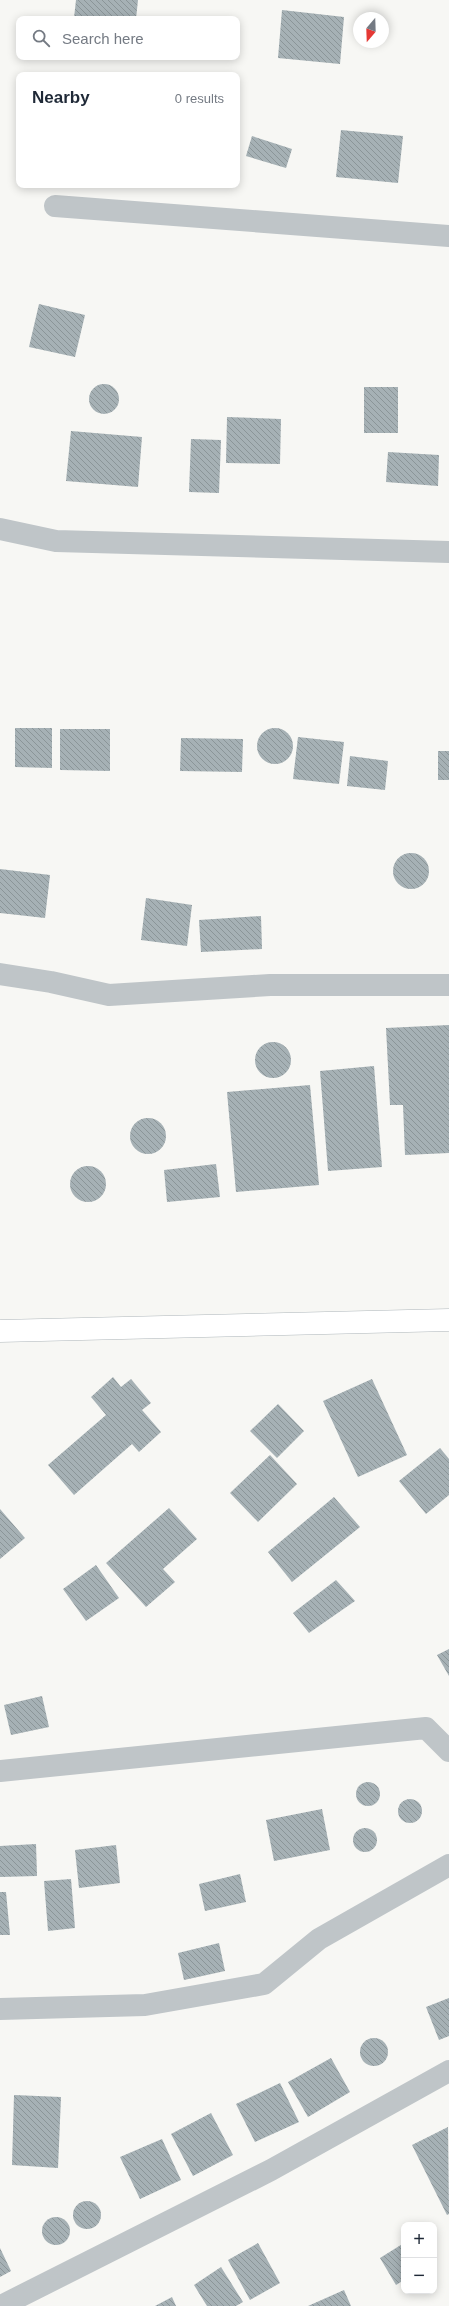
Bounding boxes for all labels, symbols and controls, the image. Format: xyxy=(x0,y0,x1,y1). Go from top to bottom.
north arrow xyxy=(353,12,389,48)
search box xyxy=(16,16,240,60)
icon: search xyxy=(30,27,52,49)
text: Search here xyxy=(62,30,144,47)
text: Nearby xyxy=(32,88,90,107)
text: 0 results xyxy=(175,91,224,106)
map controls xyxy=(401,2222,437,2294)
button: + xyxy=(401,2222,437,2258)
button: − xyxy=(401,2258,437,2294)

